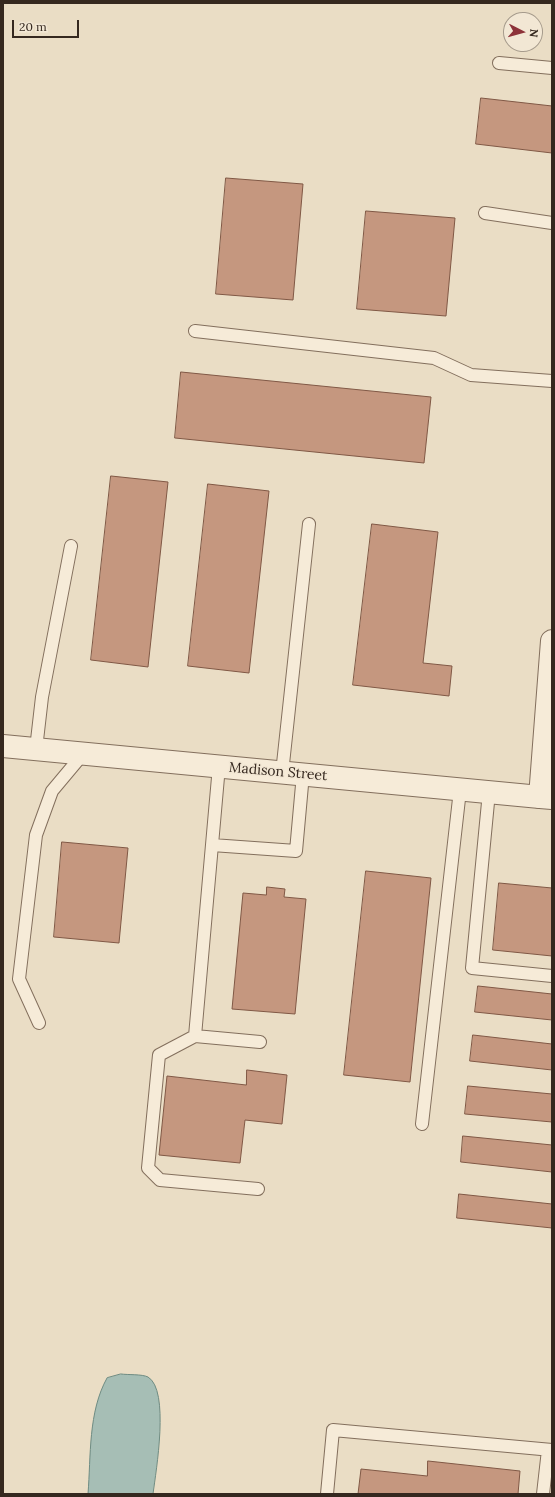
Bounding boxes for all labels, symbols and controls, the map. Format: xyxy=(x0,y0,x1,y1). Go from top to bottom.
scale bar xyxy=(14,12,81,38)
north arrow xyxy=(503,12,543,52)
text: 20 m xyxy=(19,19,47,34)
text: N xyxy=(527,28,541,38)
street label: Madison Street xyxy=(228,759,328,785)

